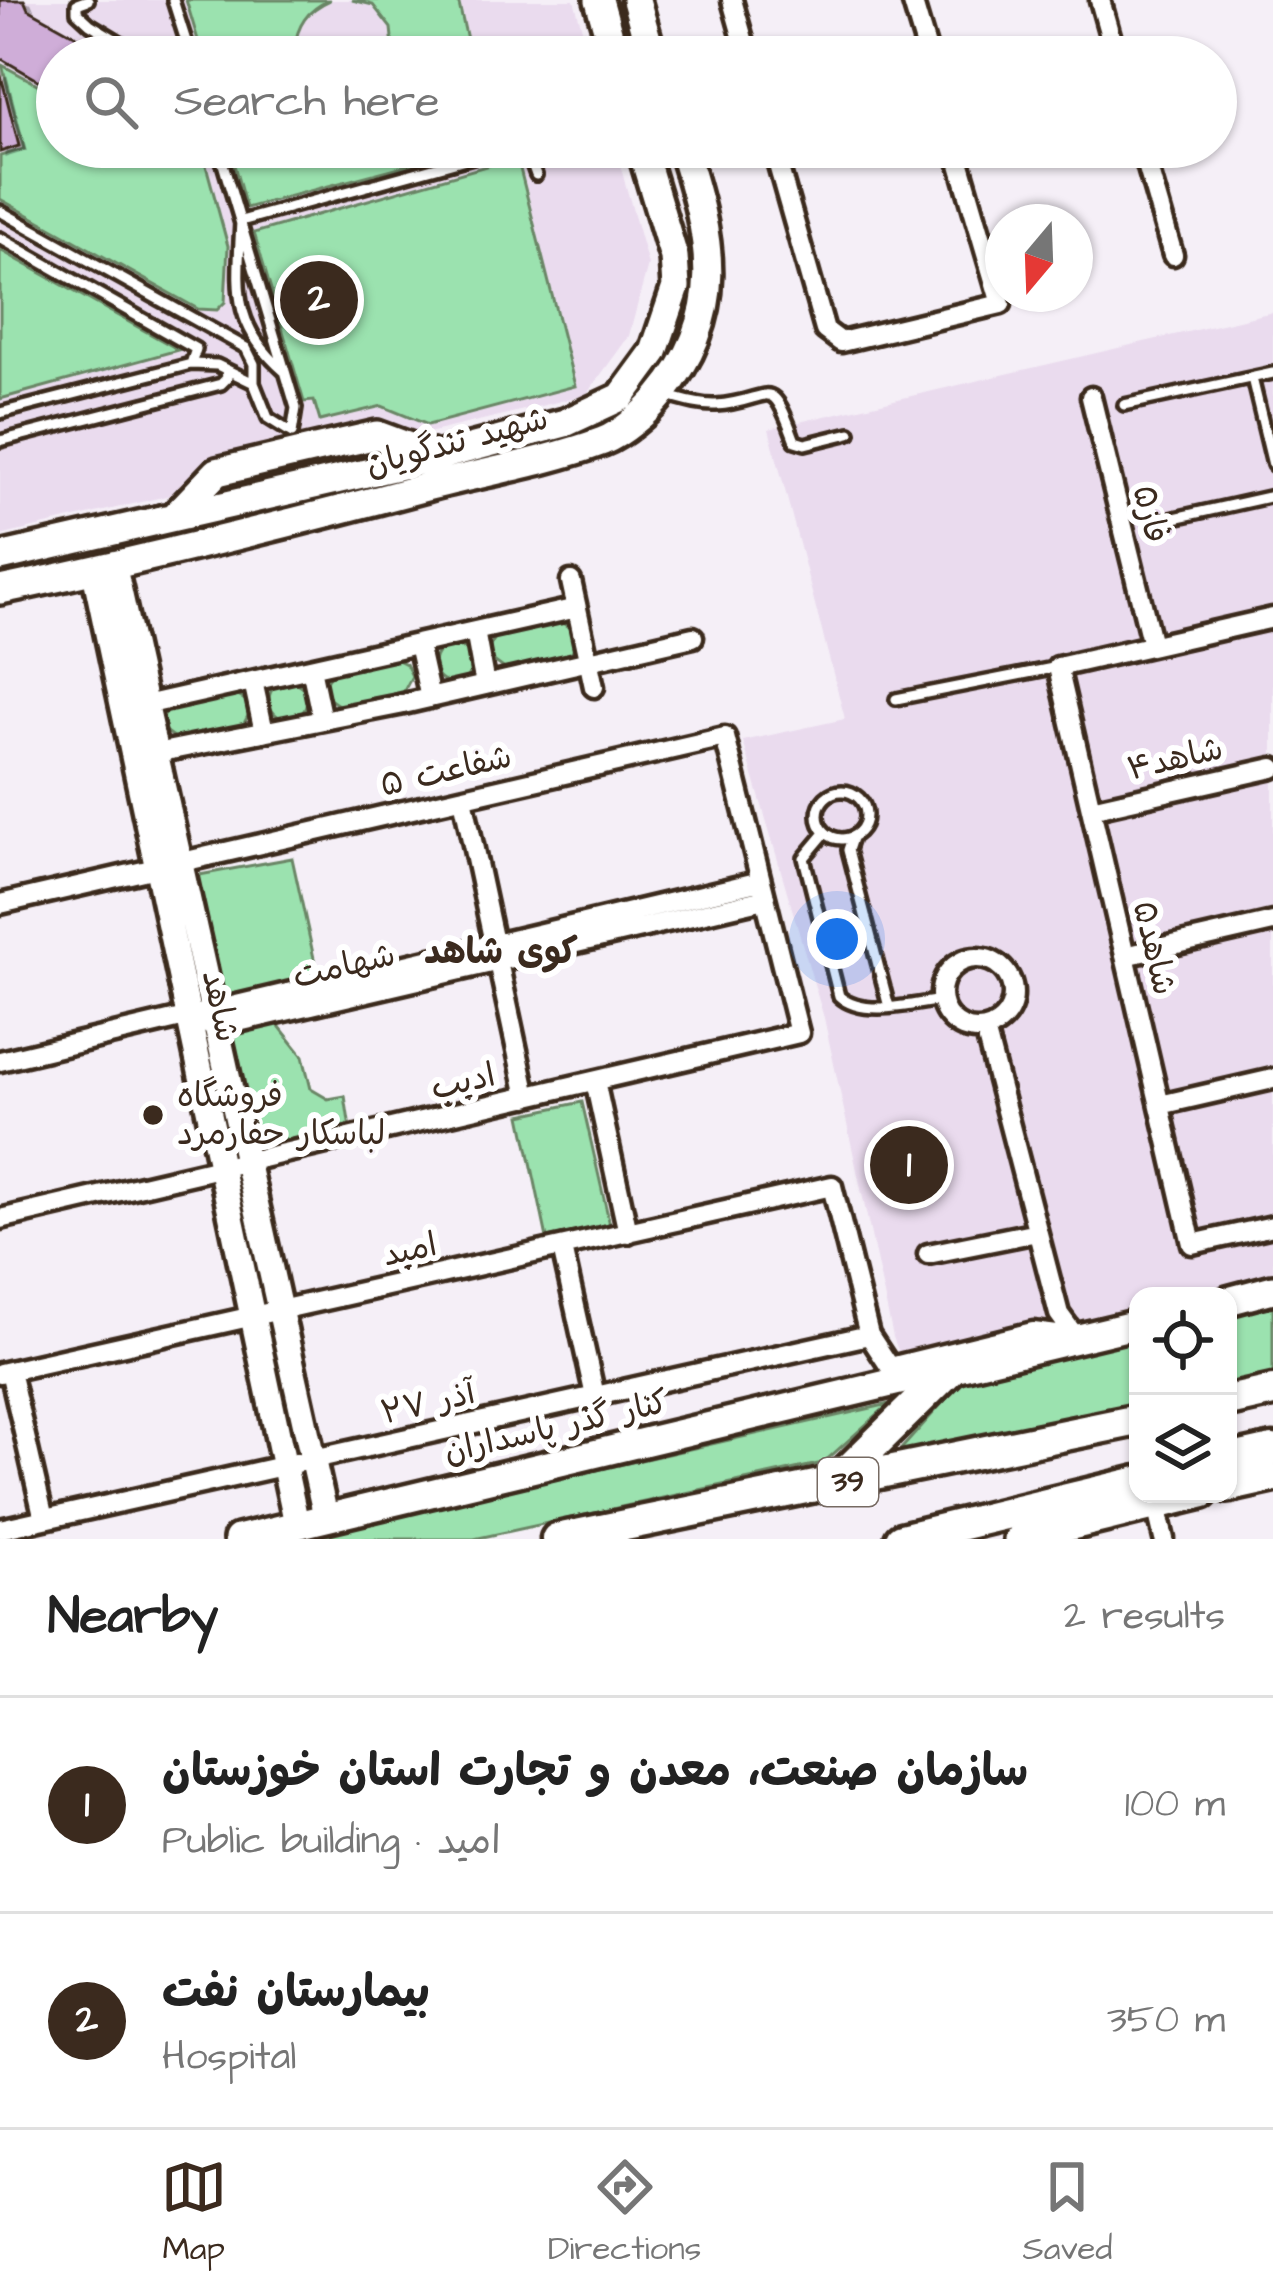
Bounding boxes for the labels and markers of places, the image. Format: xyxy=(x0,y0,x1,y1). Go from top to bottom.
pin: 2 xyxy=(280,255,358,345)
place label: فروشگاه لباسکار حفارمرد xyxy=(177,1073,385,1157)
marker: فروشگاه لباسکار حفارمرد xyxy=(140,1102,166,1128)
pin: 1 xyxy=(870,1120,948,1210)

